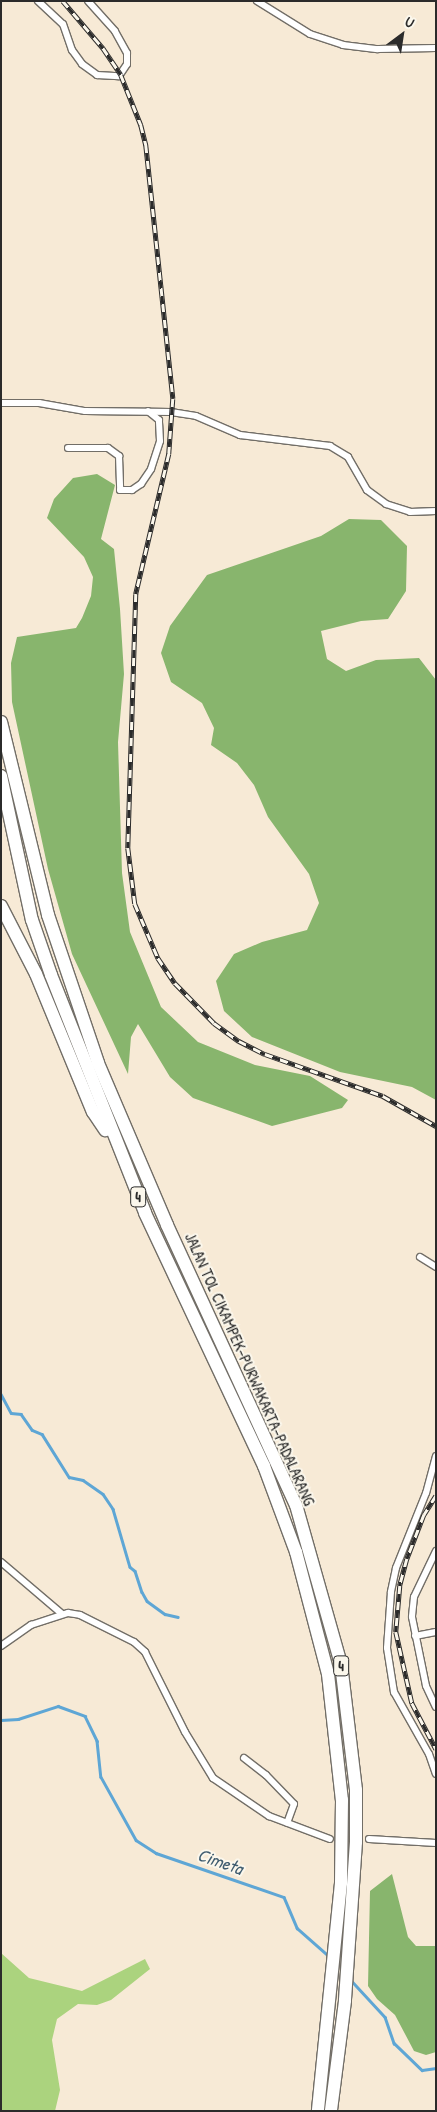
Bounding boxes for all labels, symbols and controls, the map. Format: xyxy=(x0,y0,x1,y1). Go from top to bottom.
north arrow xyxy=(377,10,427,60)
text: U xyxy=(402,12,418,32)
road number: 4 xyxy=(129,1184,147,1210)
street label: JALAN TOL CIKAMPEK–PURWAKARTA–PADALARANG xyxy=(181,1230,319,1508)
road number: 4 xyxy=(332,1654,350,1678)
water label: Cimeta xyxy=(194,1844,246,1880)

